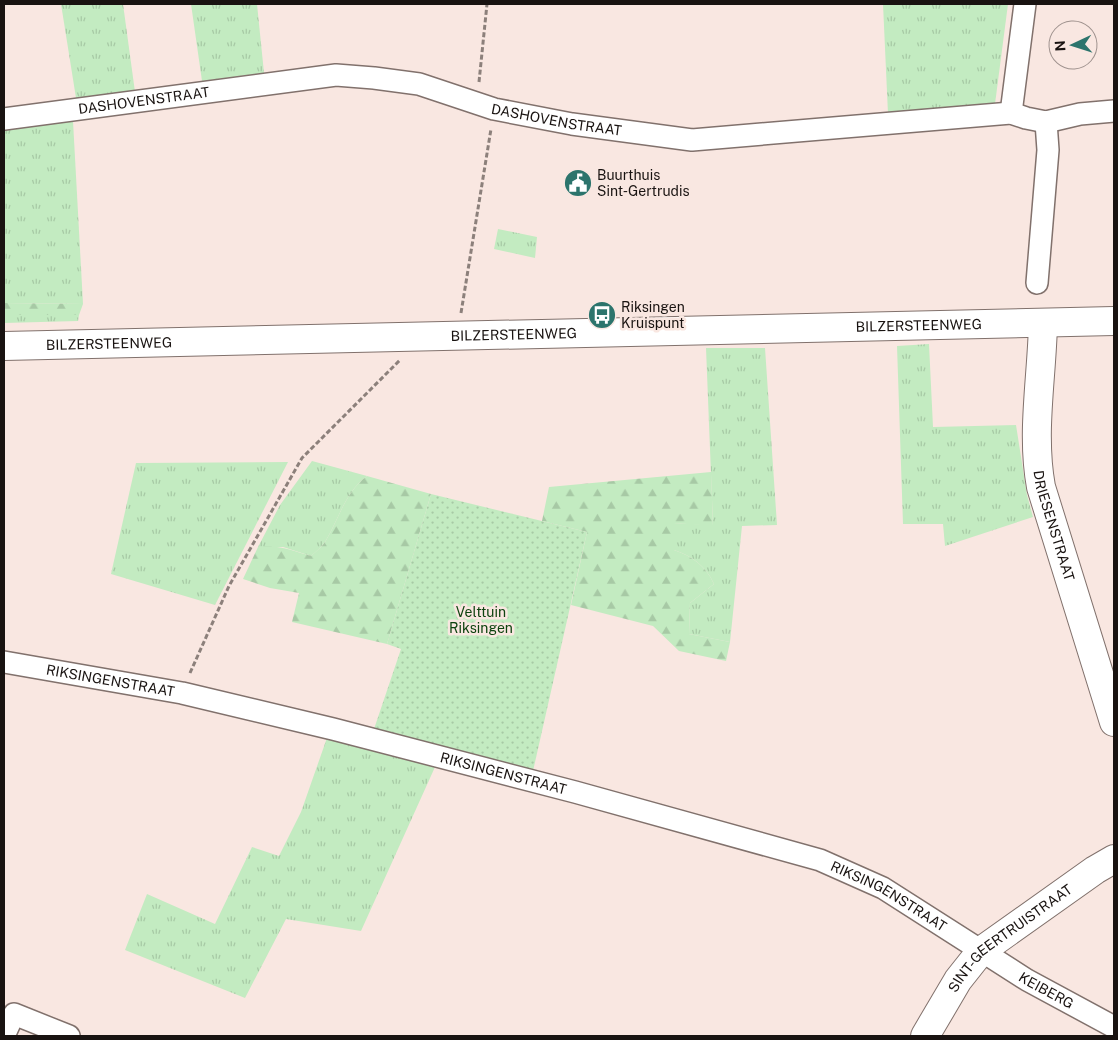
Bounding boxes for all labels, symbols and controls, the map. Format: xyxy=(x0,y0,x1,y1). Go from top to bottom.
north arrow xyxy=(1048,20,1098,70)
text: N xyxy=(1052,40,1068,52)
street label: DASHOVENSTRAAT xyxy=(77,84,210,117)
street label: DASHOVENSTRAAT xyxy=(490,101,623,139)
place label: Buurthuis Sint-Gertrudis xyxy=(597,167,690,199)
public building icon: Buurthuis Sint-Gertrudis xyxy=(563,168,593,198)
place label: Riksingen Kruispunt xyxy=(621,299,685,331)
bus stop icon: Riksingen Kruispunt xyxy=(587,300,617,330)
street label: BILZERSTEENWEG xyxy=(855,316,982,335)
street label: BILZERSTEENWEG xyxy=(451,325,577,344)
street label: BILZERSTEENWEG xyxy=(46,334,172,353)
street label: DRIESENSTRAAT xyxy=(1031,469,1078,583)
park label: Velttuin Riksingen xyxy=(449,604,513,636)
street label: RIKSINGENSTRAAT xyxy=(45,661,176,700)
street label: RIKSINGENSTRAAT xyxy=(438,749,568,798)
street label: RIKSINGENSTRAAT xyxy=(828,858,950,935)
street label: SINT-GEERTRUISTRAAT xyxy=(945,881,1075,995)
street label: KEIBERG xyxy=(1016,969,1077,1012)

